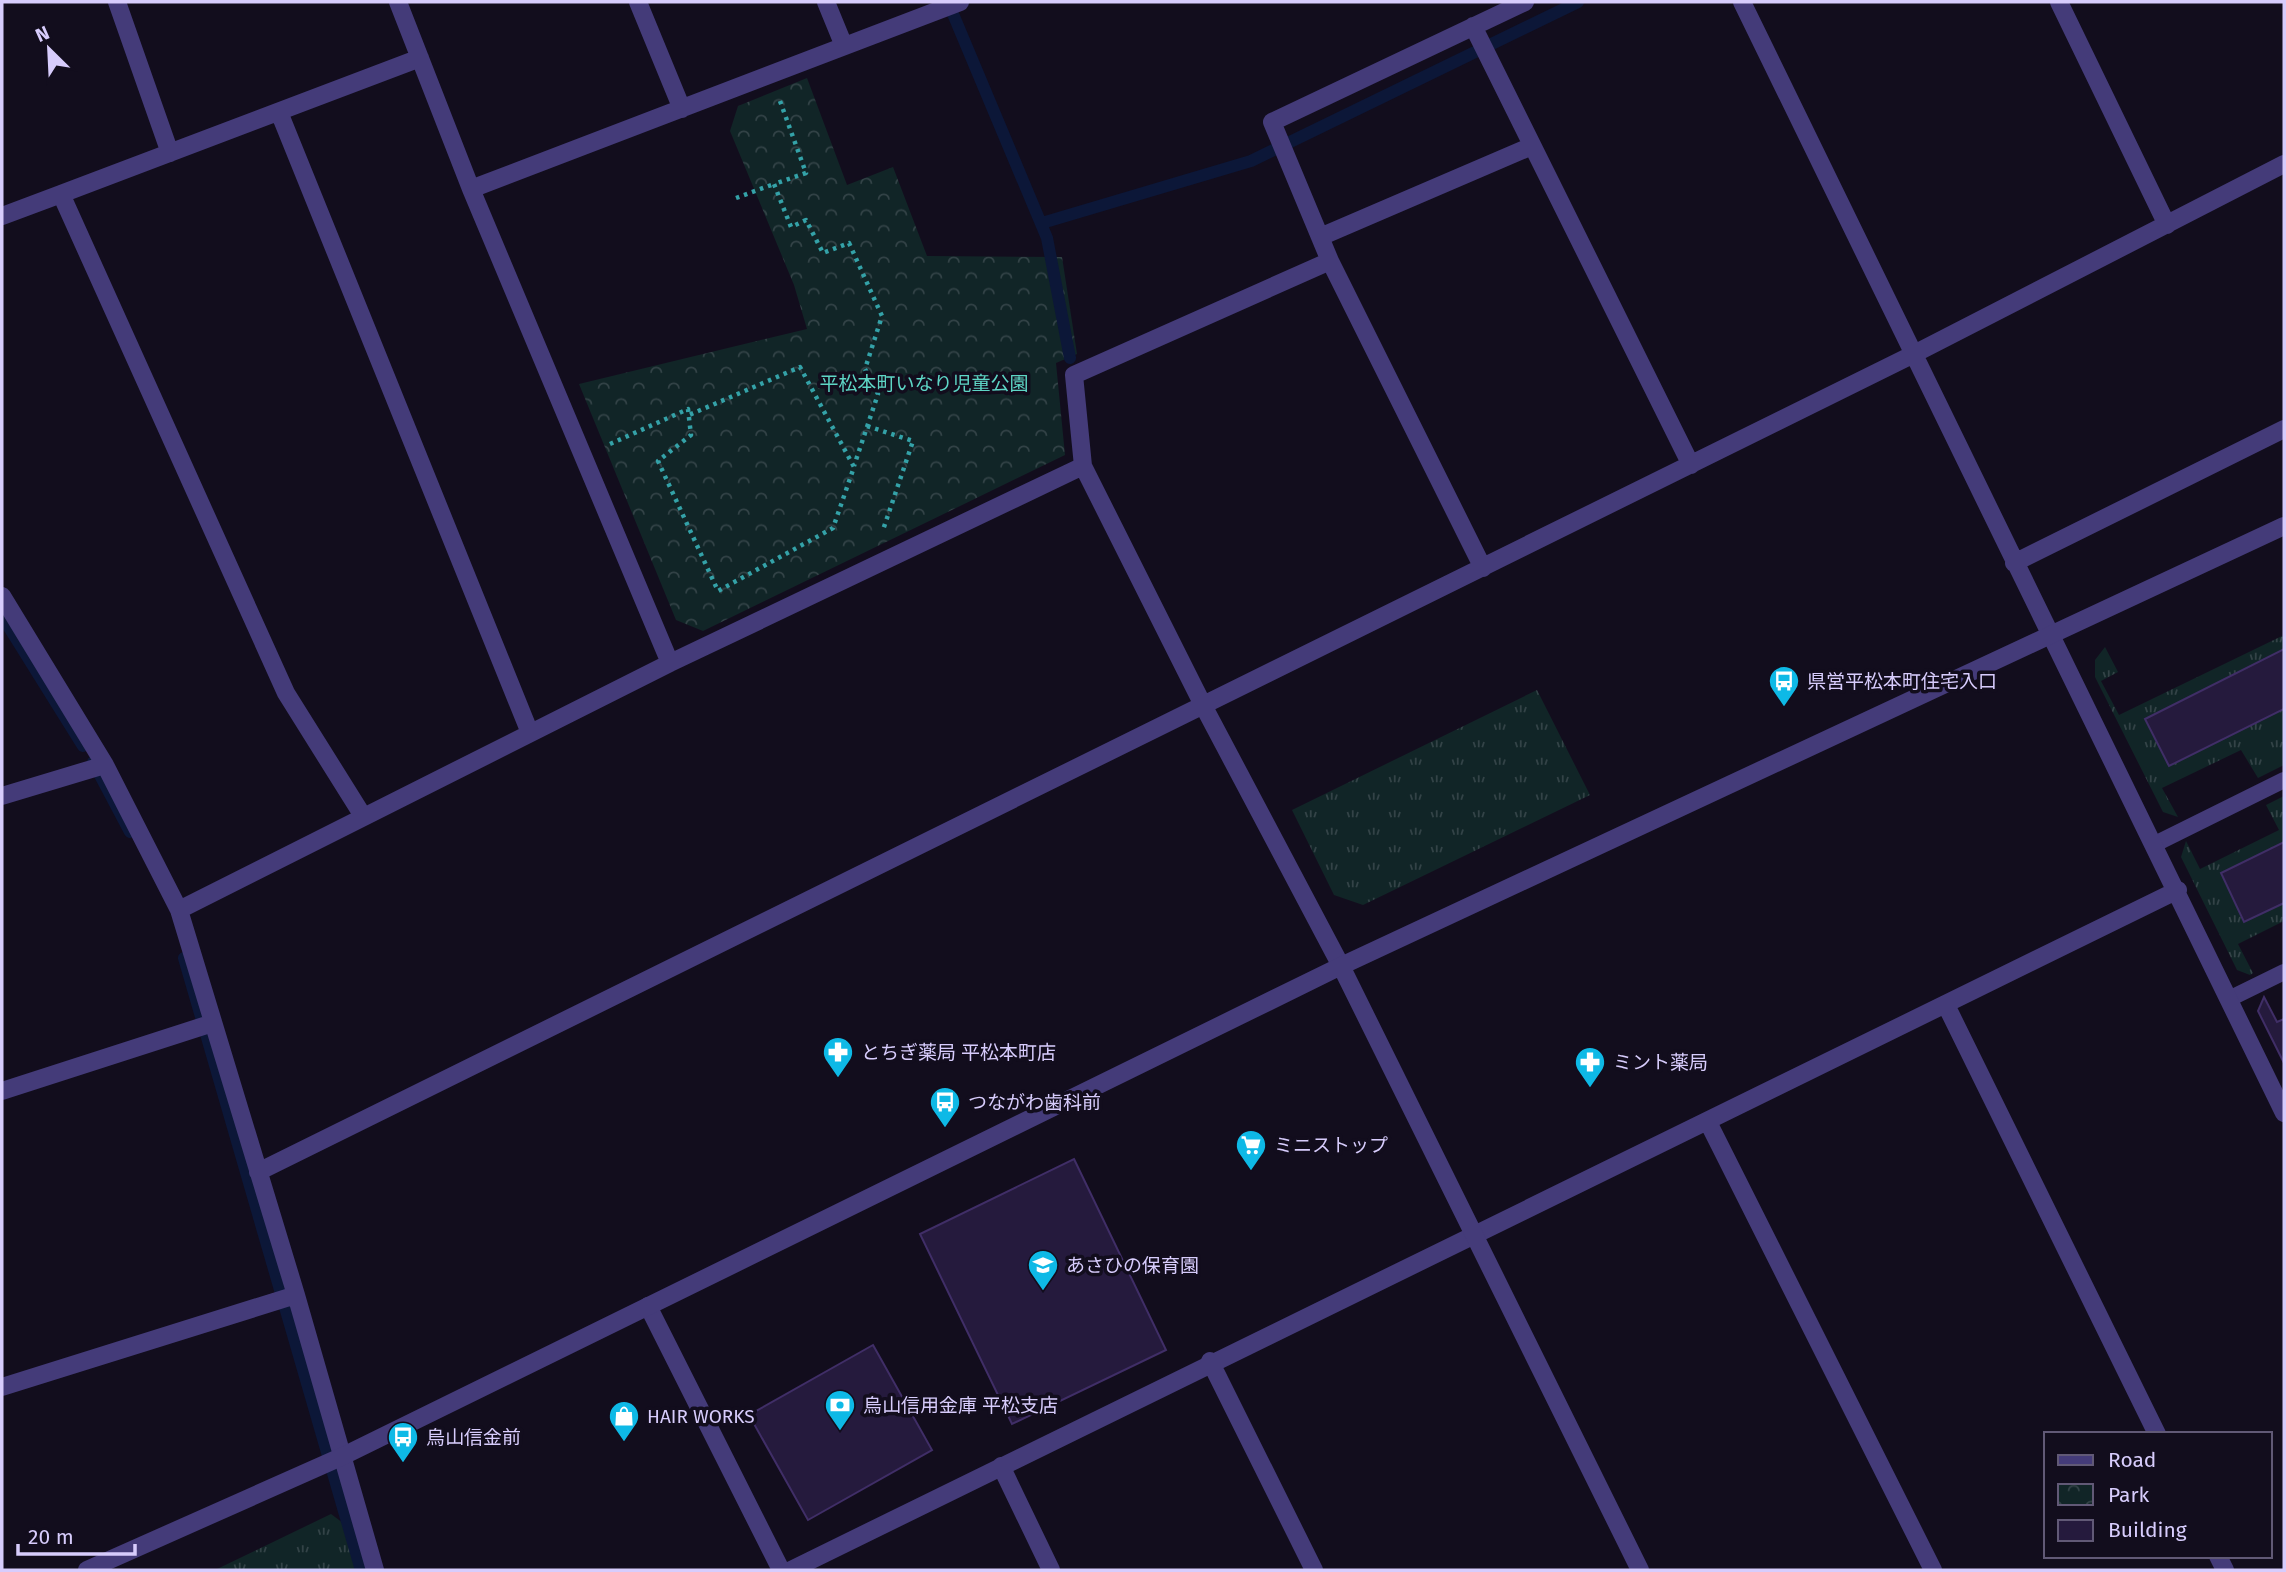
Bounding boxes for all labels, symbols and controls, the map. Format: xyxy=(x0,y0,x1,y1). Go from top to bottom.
north arrow xyxy=(14,14,84,84)
text: N xyxy=(32,21,53,47)
park label: 平松本町いなり児童公園 xyxy=(819,372,1029,395)
bus stop icon: 県営平松本町住宅入口 xyxy=(1767,664,1801,708)
place label: 県営平松本町住宅入口 xyxy=(1807,670,1997,693)
pharmacy icon: とちぎ薬局 平松本町店 xyxy=(821,1035,855,1079)
place label: とちぎ薬局 平松本町店 xyxy=(861,1041,1056,1064)
pharmacy icon: ミント薬局 xyxy=(1573,1045,1607,1089)
place label: ミント薬局 xyxy=(1613,1051,1708,1074)
bus stop icon: つながわ歯科前 xyxy=(928,1085,962,1129)
place label: つながわ歯科前 xyxy=(968,1091,1101,1114)
supermarket icon: ミニストップ xyxy=(1234,1128,1268,1172)
place label: ミニストップ xyxy=(1274,1134,1388,1157)
school or university icon: あさひの保育園 xyxy=(1026,1248,1060,1292)
place label: あさひの保育園 xyxy=(1066,1254,1199,1277)
bank icon: 烏山信用金庫 平松支店 xyxy=(823,1388,857,1432)
place label: 烏山信用金庫 平松支店 xyxy=(863,1394,1058,1417)
shop icon: HAIR WORKS xyxy=(607,1399,641,1443)
place label: HAIR WORKS xyxy=(647,1405,755,1428)
bus stop icon: 烏山信金前 xyxy=(386,1420,420,1464)
place label: 烏山信金前 xyxy=(426,1426,521,1449)
legend xyxy=(2044,1432,2272,1558)
text: Road xyxy=(2108,1447,2156,1473)
text: Park xyxy=(2108,1482,2150,1508)
scale bar xyxy=(18,1512,135,1556)
text: Building xyxy=(2108,1517,2187,1543)
text: 20 m xyxy=(28,1524,74,1550)

